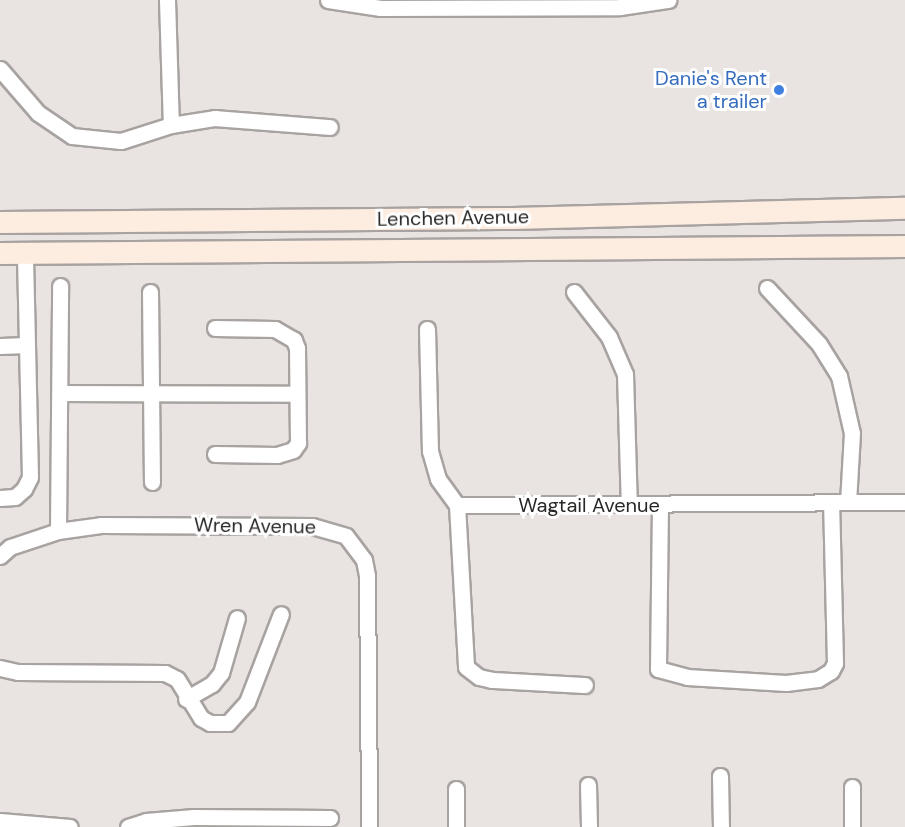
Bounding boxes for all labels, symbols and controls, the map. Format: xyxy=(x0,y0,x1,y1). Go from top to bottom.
place label: Danie's Rent a trailer xyxy=(655,66,767,113)
marker: Danie's Rent a trailer xyxy=(772,83,786,97)
street label: Lenchen Avenue xyxy=(377,205,529,231)
street label: Wagtail Avenue xyxy=(518,493,660,517)
street label: Wren Avenue xyxy=(194,513,316,539)

